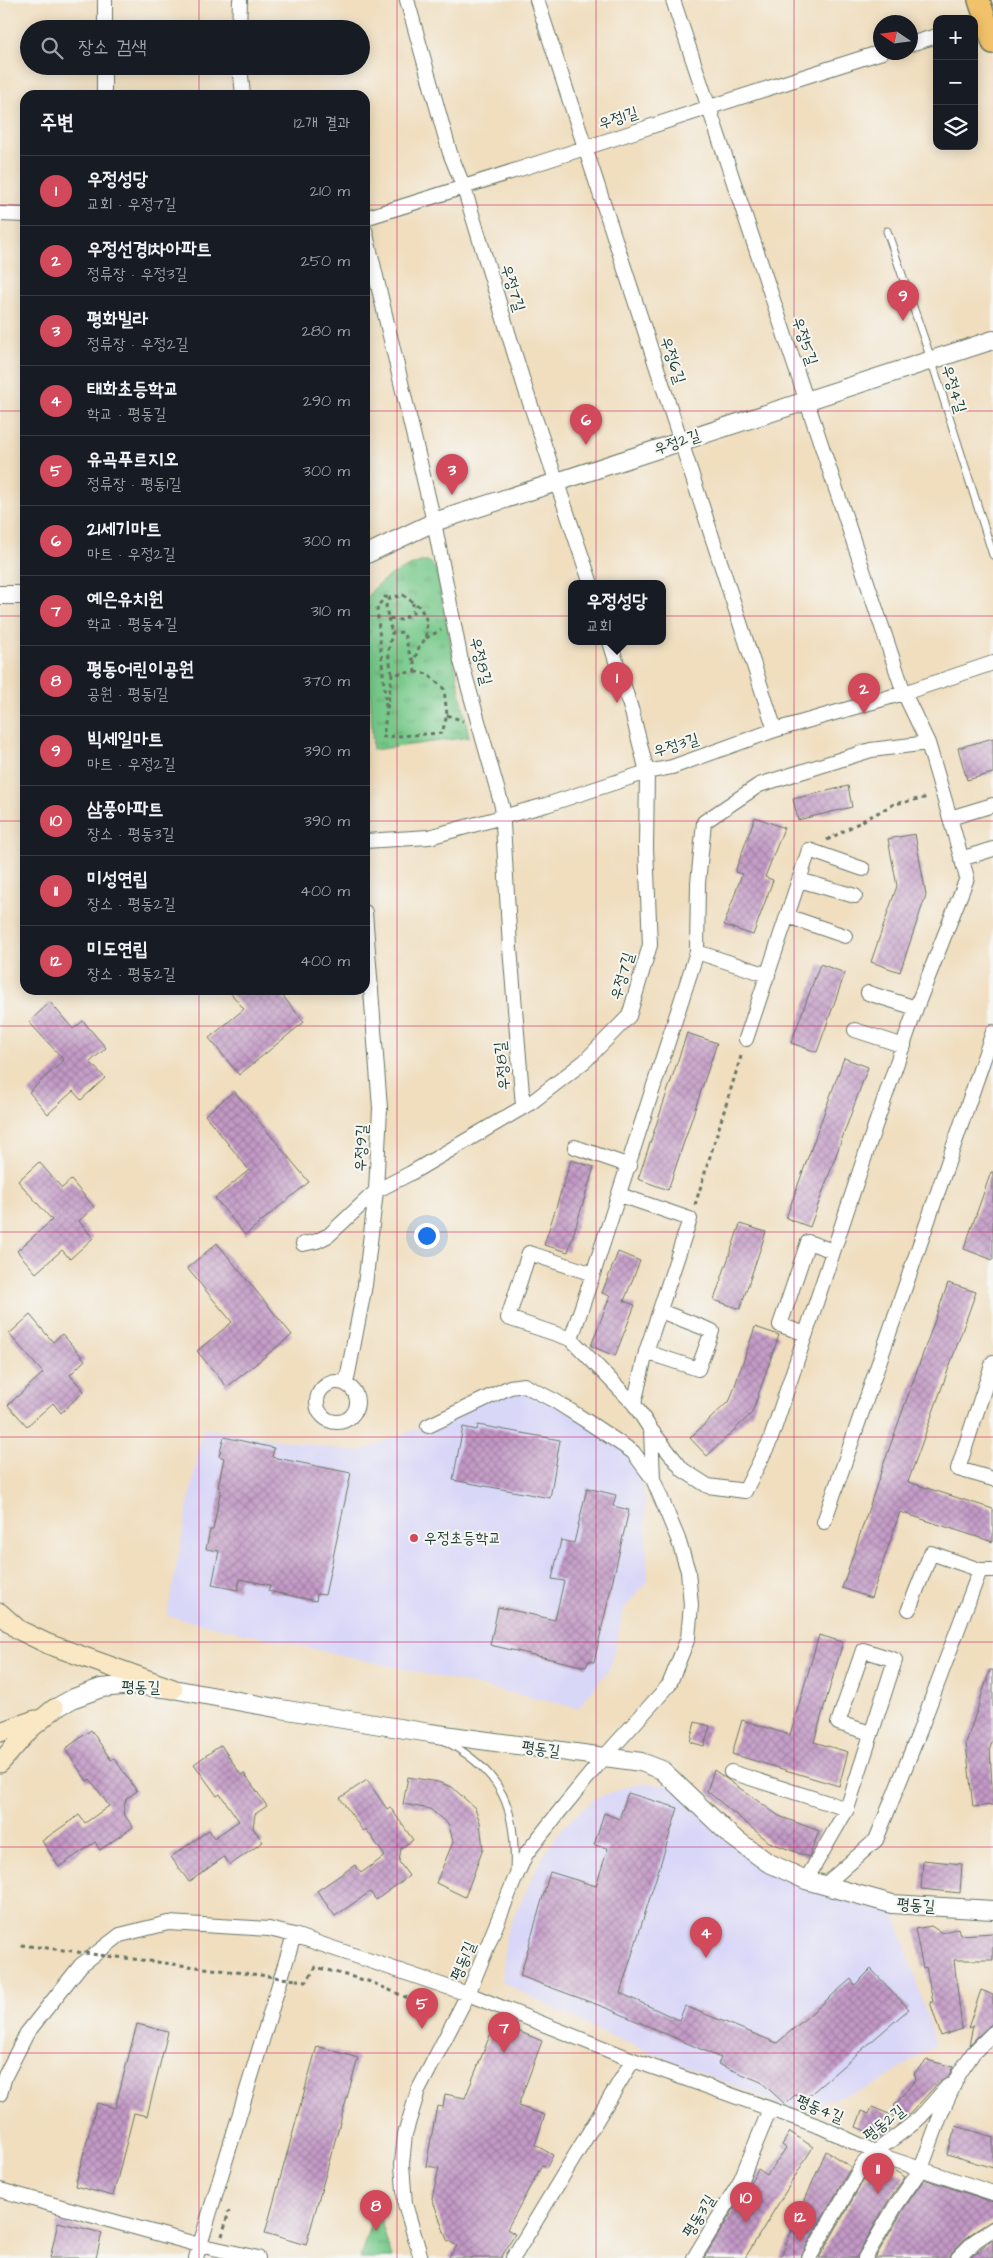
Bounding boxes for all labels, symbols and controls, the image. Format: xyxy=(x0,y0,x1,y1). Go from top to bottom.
north arrow xyxy=(873,15,918,60)
map controls xyxy=(933,15,978,150)
button: + xyxy=(933,15,978,60)
search box xyxy=(20,20,370,75)
icon: search xyxy=(38,34,66,62)
text: 장소 검색 xyxy=(78,34,147,61)
button: − xyxy=(933,60,978,105)
street label: 우정1길 xyxy=(595,101,641,135)
button: layers xyxy=(933,105,978,150)
text: 주변 xyxy=(40,108,74,137)
text: 12개 결과 xyxy=(294,112,350,134)
text: 우정성당 xyxy=(87,166,148,193)
text: 1 xyxy=(55,180,57,202)
text: 210 m xyxy=(310,180,350,202)
text: 교회 · 우정7길 xyxy=(87,193,176,215)
text: 우정선경1차아파트 xyxy=(87,236,212,263)
text: 2 xyxy=(51,250,61,272)
text: 250 m xyxy=(301,250,350,272)
street label: 우정7길 xyxy=(495,262,531,315)
text: 정류장 · 우정3길 xyxy=(87,263,187,285)
pin: 9 xyxy=(887,280,919,321)
text: 평화빌라 xyxy=(87,306,148,333)
street label: 우정5길 xyxy=(787,314,823,368)
text: 3 xyxy=(52,320,60,342)
text: 280 m xyxy=(302,320,350,342)
text: 정류장 · 우정2길 xyxy=(87,333,188,355)
street label: 우정6길 xyxy=(655,333,691,387)
street label: 우정4길 xyxy=(936,362,972,416)
text: 태화초등학교 xyxy=(87,376,179,403)
text: 4 xyxy=(51,390,61,412)
text: 290 m xyxy=(303,390,350,412)
text: 학교 · 평동길 xyxy=(87,403,166,425)
pin: 6 xyxy=(570,404,602,445)
street label: 우정2길 xyxy=(651,424,703,460)
text: 유곡푸르지오 xyxy=(87,446,179,473)
pin: 3 xyxy=(436,454,468,495)
text: 5 xyxy=(50,460,62,482)
text: 300 m xyxy=(303,460,350,482)
text: 정류장 · 평동1길 xyxy=(87,473,181,495)
text: 21세기마트 xyxy=(87,516,161,543)
text: 6 xyxy=(51,530,61,552)
text: 300 m xyxy=(303,530,350,552)
text: 마트 · 우정2길 xyxy=(87,543,176,565)
popup xyxy=(568,580,666,645)
text: 예은유치원 xyxy=(87,586,163,613)
text: 우정성당 xyxy=(586,588,648,615)
text: 7 xyxy=(51,600,61,622)
text: 310 m xyxy=(311,600,350,622)
text: 학교 · 평동4길 xyxy=(87,613,177,635)
text: 교회 xyxy=(586,615,612,637)
street label: 우정8길 xyxy=(464,635,498,688)
text: 평동어린이공원 xyxy=(87,656,194,683)
pin: 1 xyxy=(601,662,633,703)
text: 8 xyxy=(51,670,61,692)
text: 370 m xyxy=(303,670,350,692)
pin: 2 xyxy=(848,673,880,714)
text: 공원 · 평동1길 xyxy=(87,683,168,705)
text: 빅세일마트 xyxy=(87,726,163,753)
street label: 우정3길 xyxy=(650,728,702,762)
text: 9 xyxy=(51,740,61,762)
text: 390 m xyxy=(304,740,350,762)
text: 마트 · 우정2길 xyxy=(87,753,176,775)
text: 삼풍아파트 xyxy=(87,796,163,823)
text: 10 xyxy=(50,810,62,832)
text: 390 m xyxy=(304,810,350,832)
text: 장소 · 평동3길 xyxy=(87,823,175,845)
text: 미성연립 xyxy=(87,866,148,893)
text: 11 xyxy=(54,880,58,902)
text: 400 m xyxy=(300,880,350,902)
text: 장소 · 평동2길 xyxy=(87,893,176,915)
text: 미도연립 xyxy=(87,936,148,963)
street label: 우정7길 xyxy=(604,949,640,1002)
text: 12 xyxy=(50,950,62,972)
text: 400 m xyxy=(300,950,350,972)
text: 장소 · 평동2길 xyxy=(87,963,176,985)
street label: 우정8길 xyxy=(489,1041,515,1091)
street label: 우정9길 xyxy=(349,1123,373,1172)
your location xyxy=(414,1223,440,1249)
place label: 우정초등학교 xyxy=(424,1527,501,1549)
marker: 우정초등학교 xyxy=(408,1532,420,1544)
street label: 평동길 xyxy=(121,1676,161,1698)
street label: 평동길 xyxy=(520,1736,562,1762)
street label: 평동길 xyxy=(896,1893,936,1917)
pin: 4 xyxy=(690,1917,722,1958)
street label: 평동1길 xyxy=(445,1938,481,1984)
pin: 5 xyxy=(406,1988,438,2029)
pin: 7 xyxy=(488,2012,520,2053)
street label: 평동4길 xyxy=(793,2090,847,2129)
street label: 평동2길 xyxy=(858,2100,910,2146)
pin: 11 xyxy=(862,2153,894,2194)
pin: 10 xyxy=(730,2182,762,2223)
pin: 8 xyxy=(360,2190,392,2231)
street label: 평동3길 xyxy=(677,2190,721,2242)
pin: 12 xyxy=(784,2201,816,2242)

